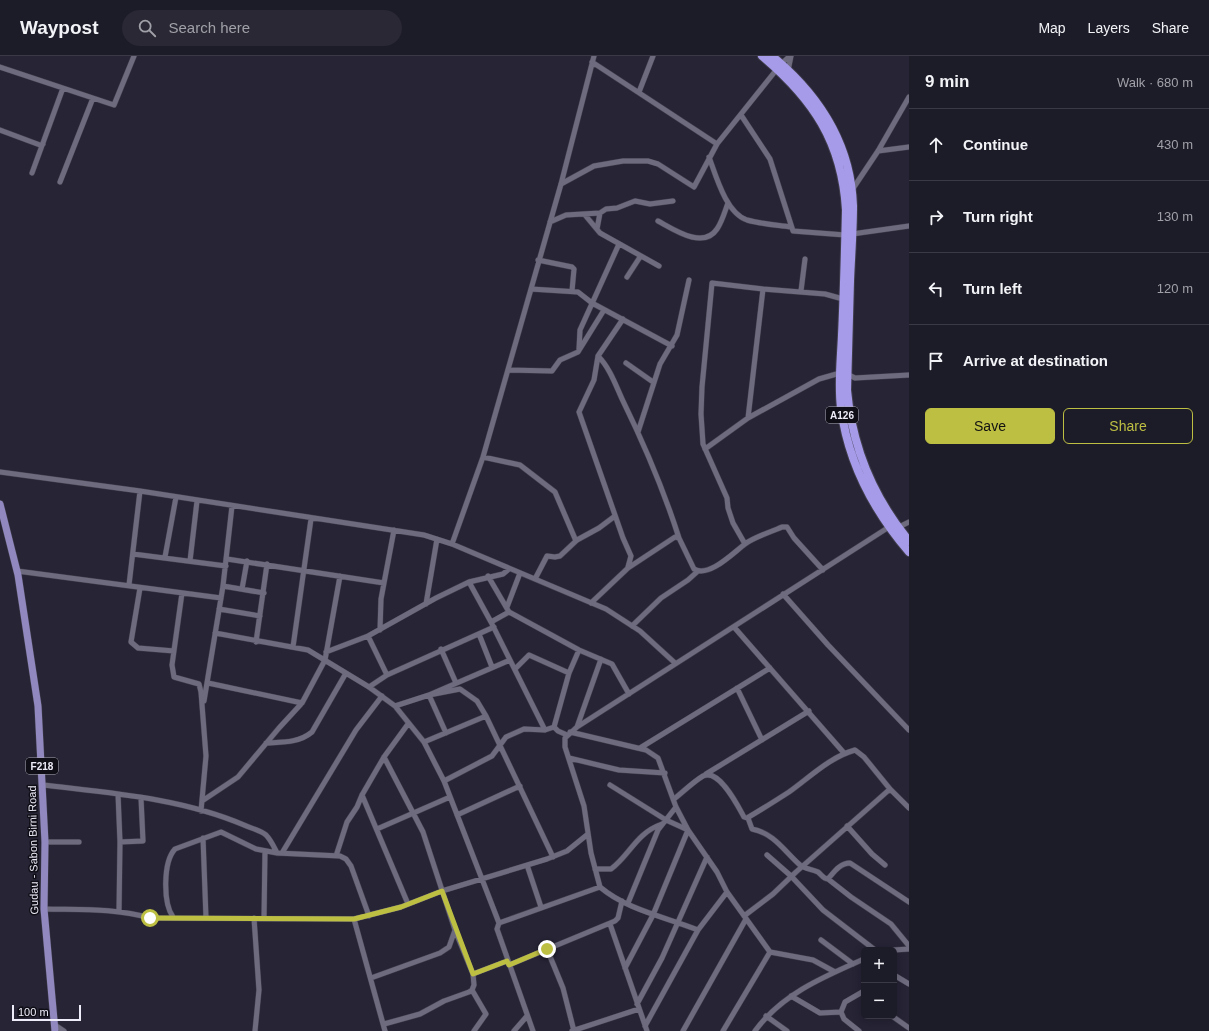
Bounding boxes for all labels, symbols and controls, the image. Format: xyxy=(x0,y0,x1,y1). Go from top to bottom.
search box xyxy=(122,10,402,46)
text: Waypost xyxy=(20,17,98,38)
icon: search xyxy=(136,17,158,39)
text: Search here xyxy=(168,19,250,36)
text: Map xyxy=(1038,20,1066,36)
text: Layers xyxy=(1088,20,1130,36)
text: Share xyxy=(1152,20,1189,36)
text: 9 min xyxy=(925,72,969,91)
text: Walk · 680 m xyxy=(1117,75,1193,90)
icon: ahead xyxy=(925,134,947,156)
text: Continue xyxy=(963,136,1028,153)
text: 430 m xyxy=(1157,137,1193,152)
icon: right xyxy=(925,206,947,228)
text: Turn right xyxy=(963,208,1033,225)
text: 130 m xyxy=(1157,209,1193,224)
icon: left xyxy=(925,278,947,300)
text: Turn left xyxy=(963,280,1022,297)
text: 120 m xyxy=(1157,281,1193,296)
icon: arrive xyxy=(925,350,947,372)
text: Arrive at destination xyxy=(963,352,1108,369)
road number: A126 xyxy=(826,407,858,423)
button: Save xyxy=(925,408,1055,444)
button: Share xyxy=(1063,408,1193,444)
road number: F218 xyxy=(26,758,58,774)
street label: Gudau - Sabon Birni Road xyxy=(26,785,40,915)
route start xyxy=(141,909,159,927)
route end xyxy=(538,940,556,958)
map controls xyxy=(861,947,897,1019)
button: + xyxy=(861,947,897,983)
button: − xyxy=(861,983,897,1019)
scale bar xyxy=(12,1003,81,1022)
text: 100 m xyxy=(18,1006,49,1018)

